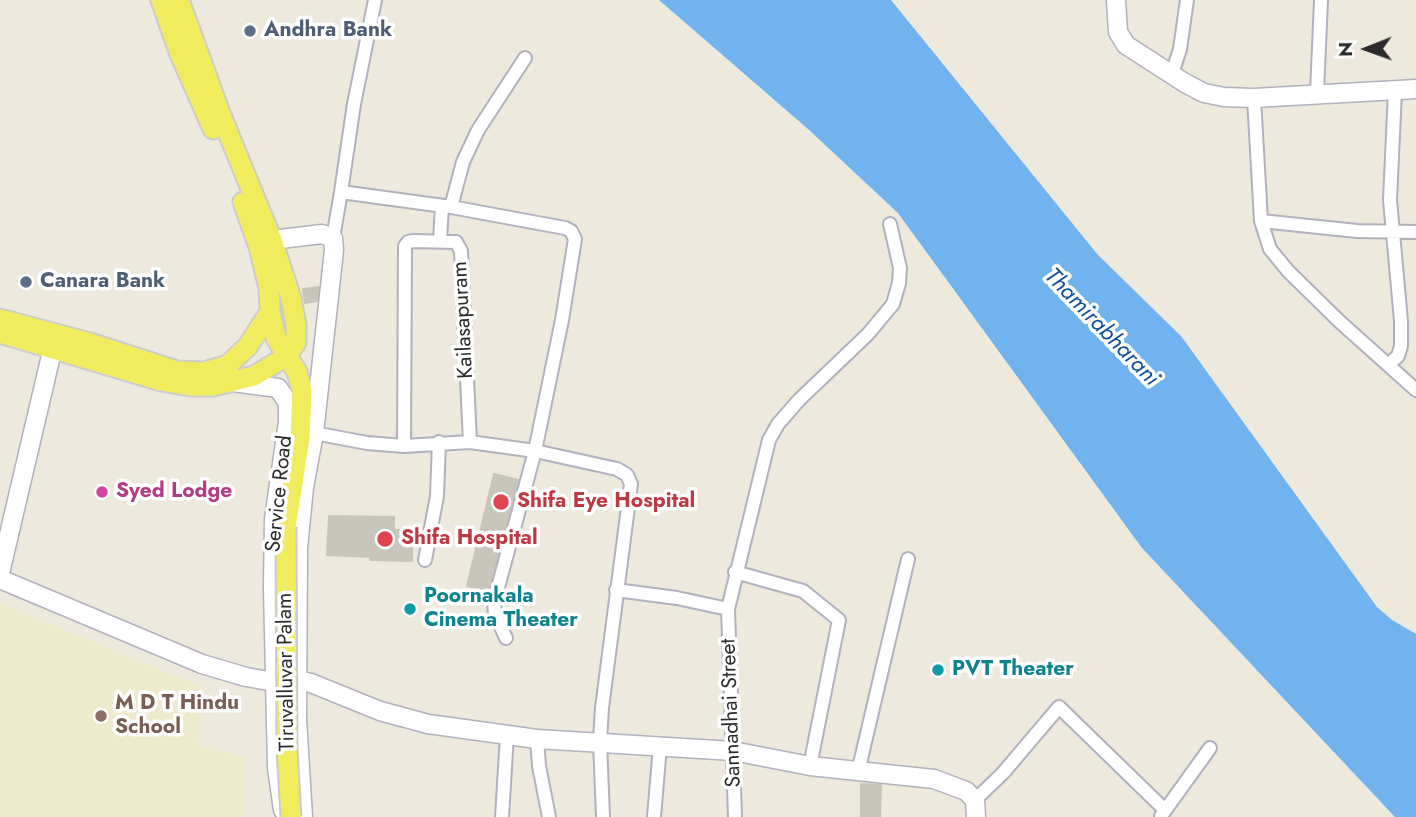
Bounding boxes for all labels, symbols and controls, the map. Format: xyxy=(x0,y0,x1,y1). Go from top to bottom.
north arrow xyxy=(1332,14,1402,84)
place label: Andhra Bank xyxy=(264,18,392,44)
marker: Andhra Bank xyxy=(242,23,258,39)
text: N xyxy=(1332,42,1359,57)
street label: Kailasapuram xyxy=(448,261,480,379)
water label: Thamirabharani xyxy=(1038,263,1164,393)
place label: Canara Bank xyxy=(40,269,165,295)
marker: Canara Bank xyxy=(18,274,34,290)
street label: Service Road xyxy=(261,434,299,554)
place label: Syed Lodge xyxy=(116,479,232,505)
marker: Syed Lodge xyxy=(94,484,110,500)
place label: Shifa Eye Hospital xyxy=(517,489,695,515)
marker: Shifa Eye Hospital xyxy=(491,492,511,512)
place label: Shifa Hospital xyxy=(401,526,538,552)
marker: Shifa Hospital xyxy=(375,529,395,549)
place label: Poornakala Cinema Theater xyxy=(424,584,578,634)
street label: Tiruvalluvar Palam xyxy=(273,592,301,752)
marker: Poornakala Cinema Theater xyxy=(402,601,418,617)
street label: Sannadhai Street xyxy=(717,638,747,788)
place label: PVT Theater xyxy=(952,657,1074,683)
marker: PVT Theater xyxy=(930,662,946,678)
place label: M D T Hindu School xyxy=(115,691,239,741)
marker: M D T Hindu School xyxy=(93,708,109,724)

